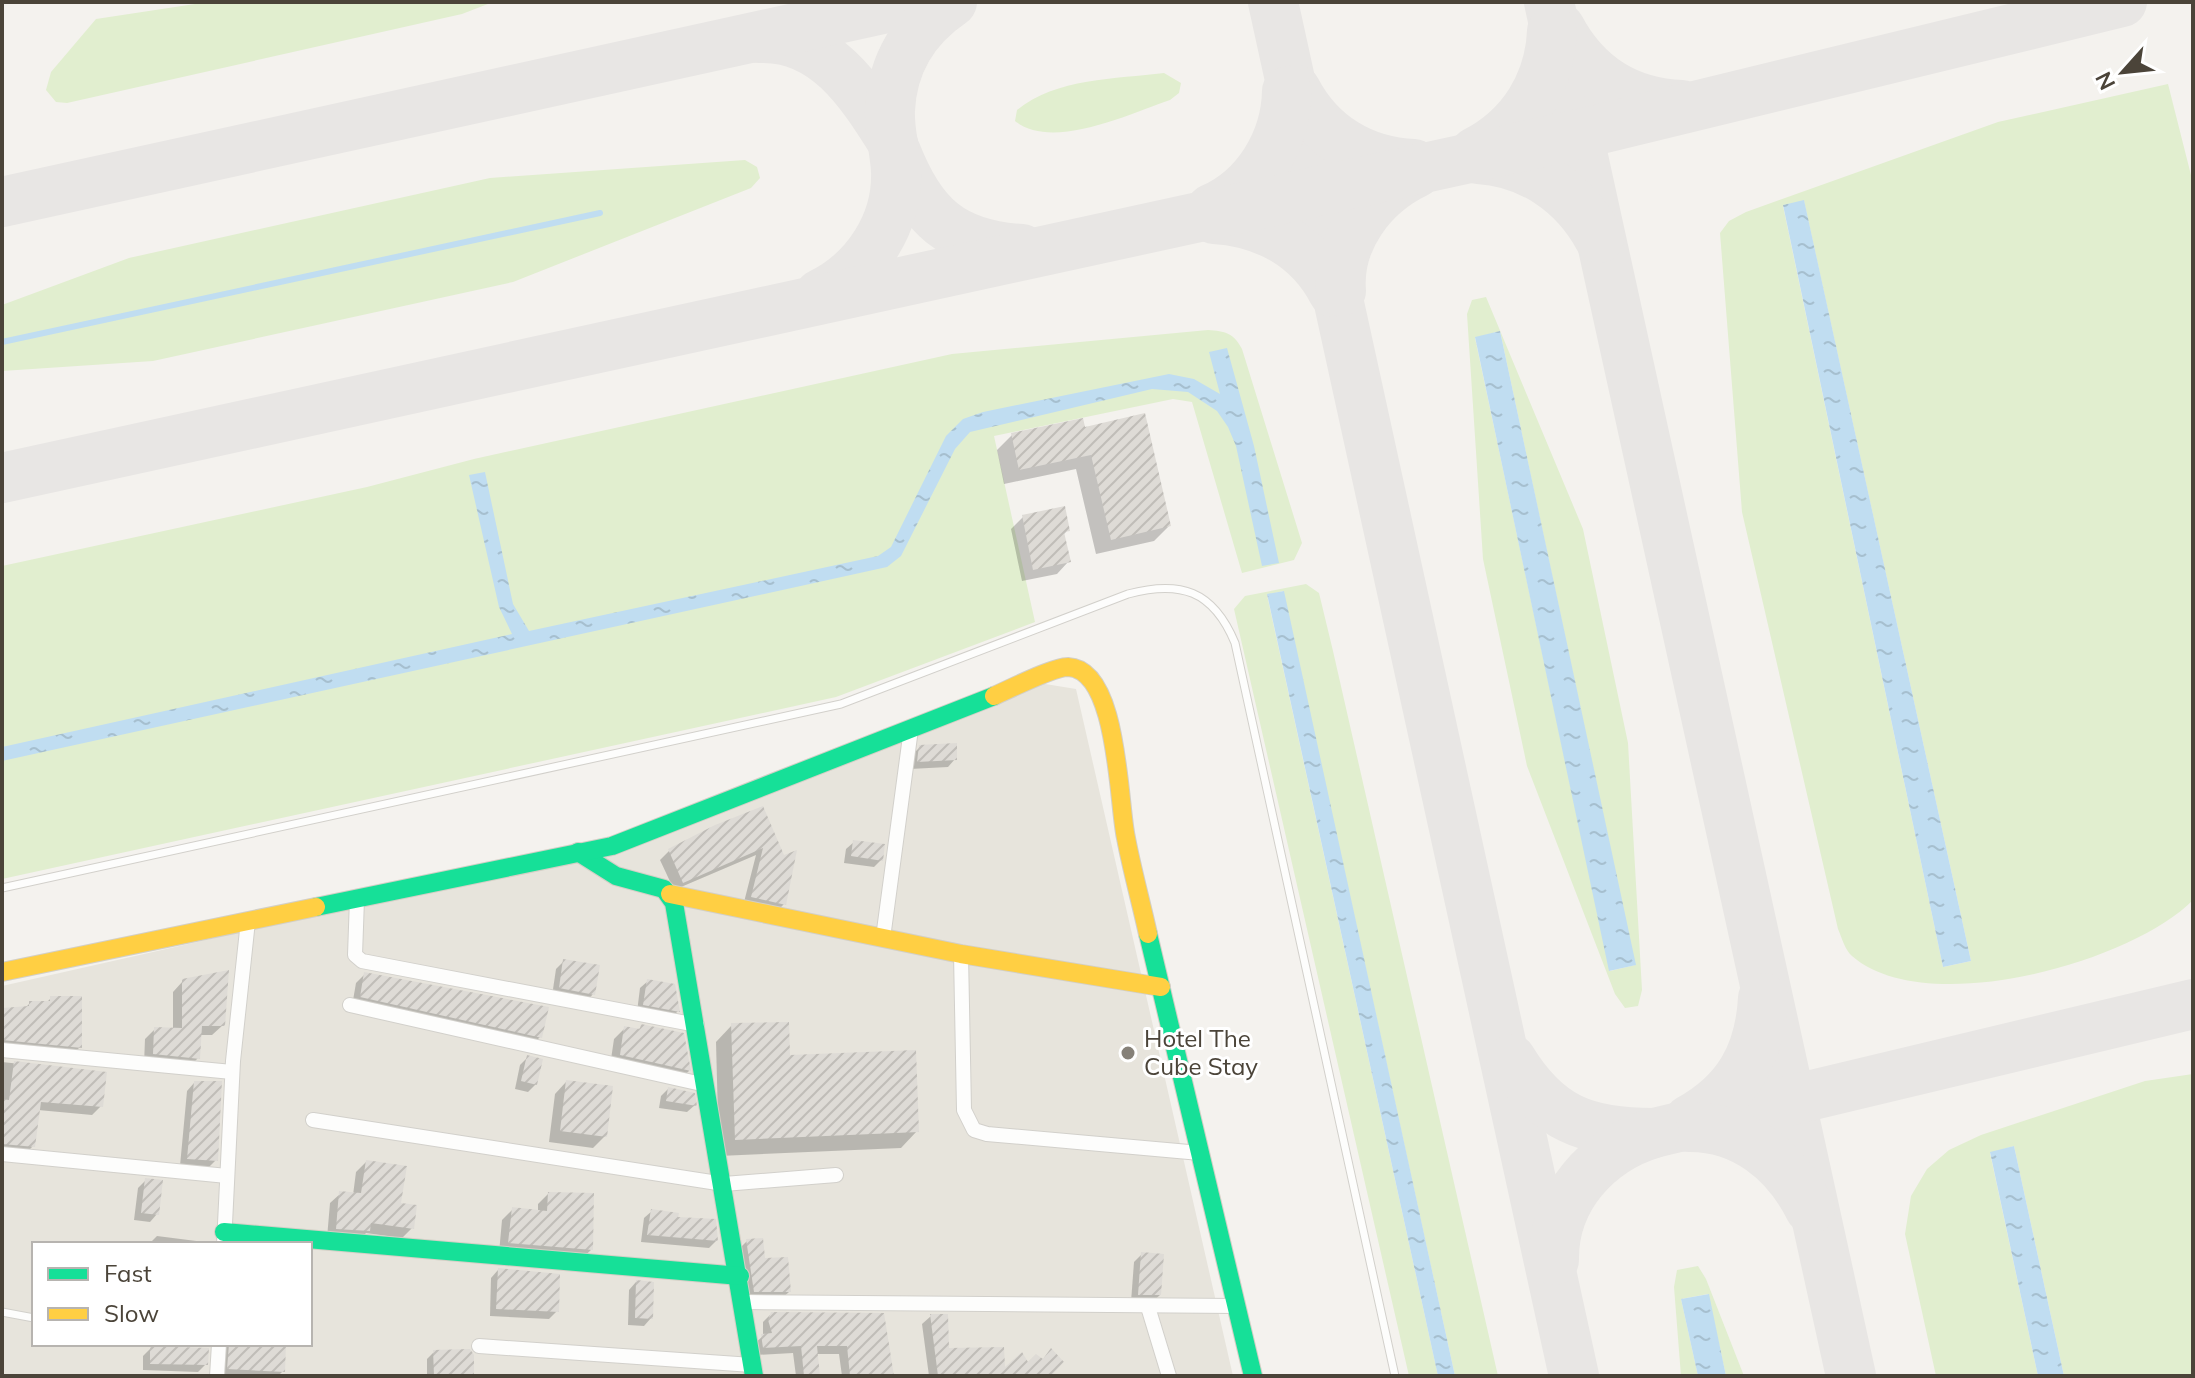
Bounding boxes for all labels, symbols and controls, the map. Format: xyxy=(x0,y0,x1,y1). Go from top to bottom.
north arrow xyxy=(2083,32,2163,112)
text: N xyxy=(2089,67,2121,95)
place label: Hotel The Cube Stay xyxy=(1144,1023,1258,1081)
marker: Hotel The Cube Stay xyxy=(1119,1044,1137,1062)
legend xyxy=(32,1242,312,1346)
text: Fast xyxy=(104,1258,152,1288)
text: Slow xyxy=(104,1298,159,1328)

